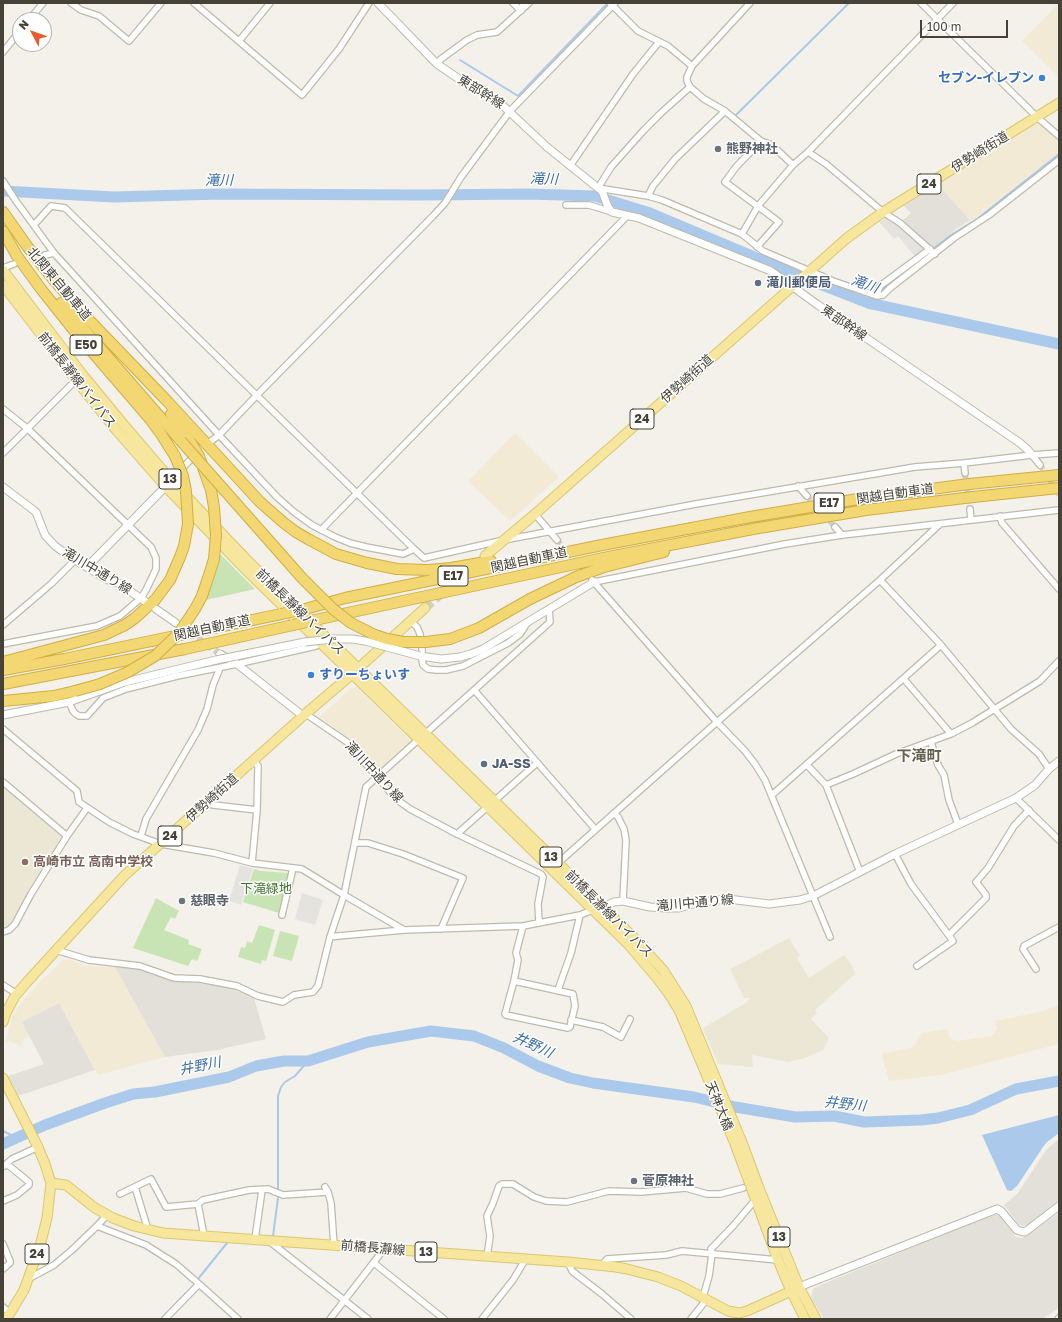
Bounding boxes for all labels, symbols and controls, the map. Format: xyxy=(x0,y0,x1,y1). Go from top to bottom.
north arrow xyxy=(12,12,52,52)
scale bar xyxy=(922,12,1010,38)
text: N xyxy=(16,17,31,32)
text: 100 m xyxy=(927,19,961,34)
place label: セブン-イレブン xyxy=(938,70,1034,86)
street label: 東部幹線 xyxy=(455,72,507,112)
marker: セブン-イレブン xyxy=(1037,73,1047,83)
street label: 伊勢崎街道 xyxy=(948,128,1012,176)
place label: 熊野神社 xyxy=(726,141,778,157)
marker: 熊野神社 xyxy=(713,144,723,154)
water label: 滝川 xyxy=(530,170,558,188)
water label: 滝川 xyxy=(205,173,233,189)
road number: 24 xyxy=(917,174,941,194)
street label: 北関東自動車道 xyxy=(24,244,94,324)
water label: 滝川 xyxy=(849,271,881,297)
place label: 滝川郵便局 xyxy=(766,275,831,291)
marker: 滝川郵便局 xyxy=(753,278,763,288)
street label: 東部幹線 xyxy=(818,302,870,344)
street label: 前橋長瀞線バイパス xyxy=(35,329,119,431)
road number: E50 xyxy=(70,335,102,355)
street label: 伊勢崎街道 xyxy=(658,351,716,407)
road number: 24 xyxy=(630,409,654,429)
road number: 13 xyxy=(159,469,181,489)
street label: 関越自動車道 xyxy=(855,481,935,507)
road number: E17 xyxy=(814,493,844,513)
street label: 滝川中通り線 xyxy=(60,544,134,598)
street label: 関越自動車道 xyxy=(489,544,569,576)
street label: 前橋長瀞線バイパス xyxy=(253,566,347,658)
road number: E17 xyxy=(438,566,468,586)
street label: 関越自動車道 xyxy=(172,612,252,644)
place label: すりーちょいす xyxy=(319,667,410,683)
marker: すりーちょいす xyxy=(306,670,316,680)
street label: 滝川中通り線 xyxy=(342,738,406,806)
district label: 下滝町 xyxy=(897,747,941,765)
place label: JA-SS xyxy=(492,756,531,772)
marker: JA-SS xyxy=(479,759,489,769)
street label: 伊勢崎街道 xyxy=(183,770,241,826)
road number: 24 xyxy=(158,826,182,846)
road number: 13 xyxy=(540,847,562,867)
place label: 高崎市立 高南中学校 xyxy=(33,854,153,870)
marker: 高崎市立 高南中学校 xyxy=(20,857,30,867)
street label: 前橋長瀞線バイパス xyxy=(562,867,656,961)
park label: 下滝緑地 xyxy=(240,881,292,897)
street label: 滝川中通り線 xyxy=(655,892,735,914)
place label: 慈眼寺 xyxy=(190,893,229,909)
marker: 慈眼寺 xyxy=(177,896,187,906)
water label: 井野川 xyxy=(510,1029,556,1061)
water label: 井野川 xyxy=(178,1054,222,1078)
street label: 天神大橋 xyxy=(702,1079,736,1133)
water label: 井野川 xyxy=(823,1093,867,1115)
place label: 菅原神社 xyxy=(642,1173,694,1189)
marker: 菅原神社 xyxy=(629,1176,639,1186)
road number: 13 xyxy=(768,1227,790,1247)
street label: 前橋長瀞線 xyxy=(340,1237,406,1259)
road number: 13 xyxy=(415,1242,437,1262)
road number: 24 xyxy=(25,1244,49,1264)

